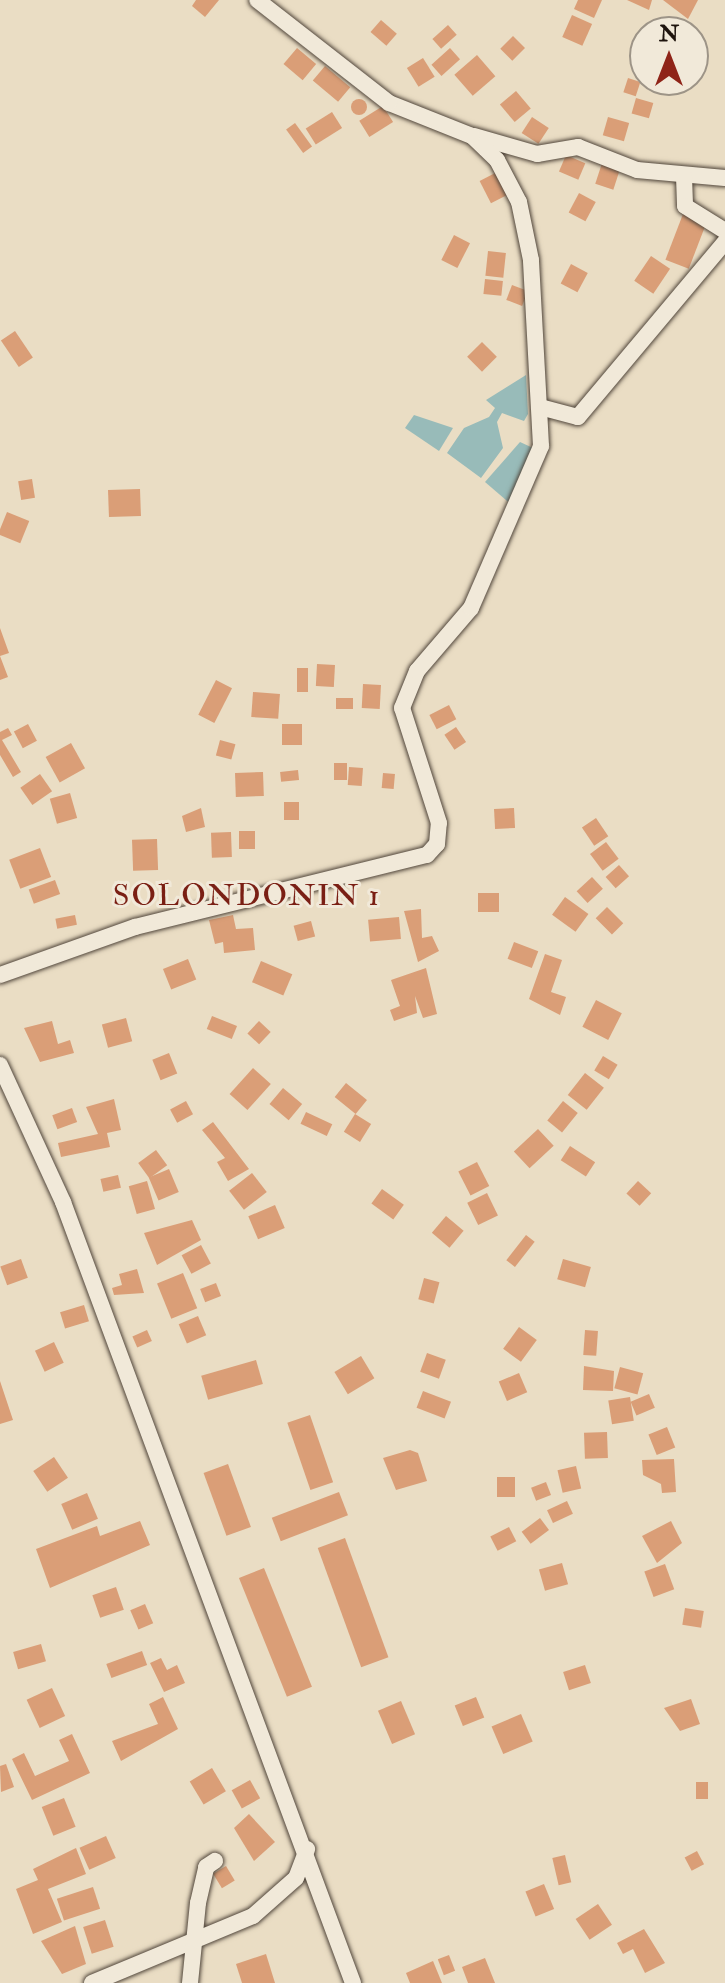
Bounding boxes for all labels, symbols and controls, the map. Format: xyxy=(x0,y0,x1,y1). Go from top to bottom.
north arrow xyxy=(629,16,709,96)
text: N xyxy=(659,20,679,48)
district label: SOLONDONIN 1 xyxy=(113,878,381,914)

